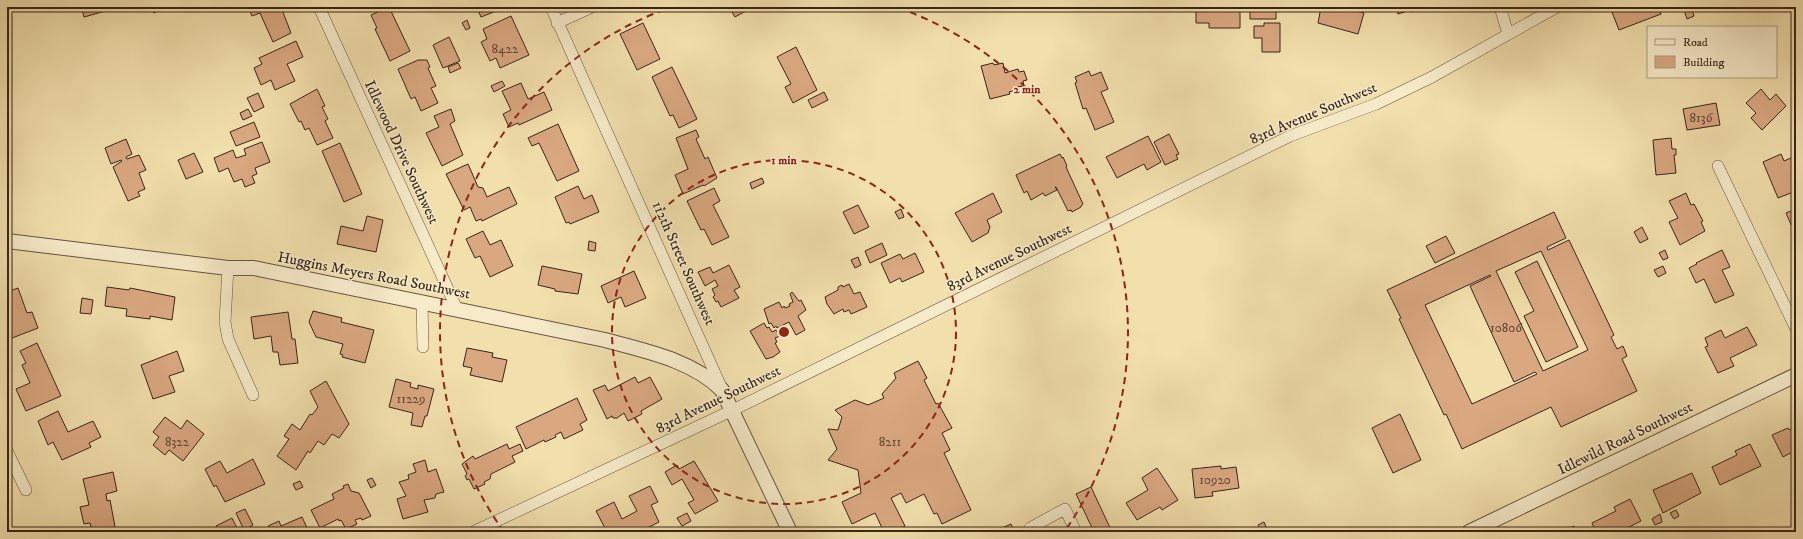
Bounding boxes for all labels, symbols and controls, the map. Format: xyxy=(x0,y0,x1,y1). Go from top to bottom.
legend xyxy=(1647,26,1777,78)
text: Road xyxy=(1683,35,1708,50)
house number: 8422 xyxy=(492,41,519,57)
text: Building xyxy=(1683,55,1724,70)
street label: Idlewood Drive Southwest xyxy=(360,77,443,227)
street label: 83rd Avenue Southwest xyxy=(1247,78,1380,149)
text: 2 min xyxy=(1014,82,1041,97)
house number: 8136 xyxy=(1690,110,1714,126)
text: 1 min xyxy=(771,153,797,168)
street label: 112th Street Southwest xyxy=(648,198,719,328)
street label: 83rd Avenue Southwest xyxy=(944,219,1075,296)
street label: Huggins Meyers Road Southwest xyxy=(276,247,472,304)
house number: 10806 xyxy=(1490,320,1523,336)
centre of rings xyxy=(777,325,791,339)
street label: 83rd Avenue Southwest xyxy=(653,361,784,438)
house number: 11229 xyxy=(397,391,425,407)
street label: Idlewild Road Southwest xyxy=(1555,397,1696,479)
house number: 8322 xyxy=(165,434,190,450)
house number: 8211 xyxy=(879,434,901,450)
house number: 10920 xyxy=(1199,472,1231,488)

